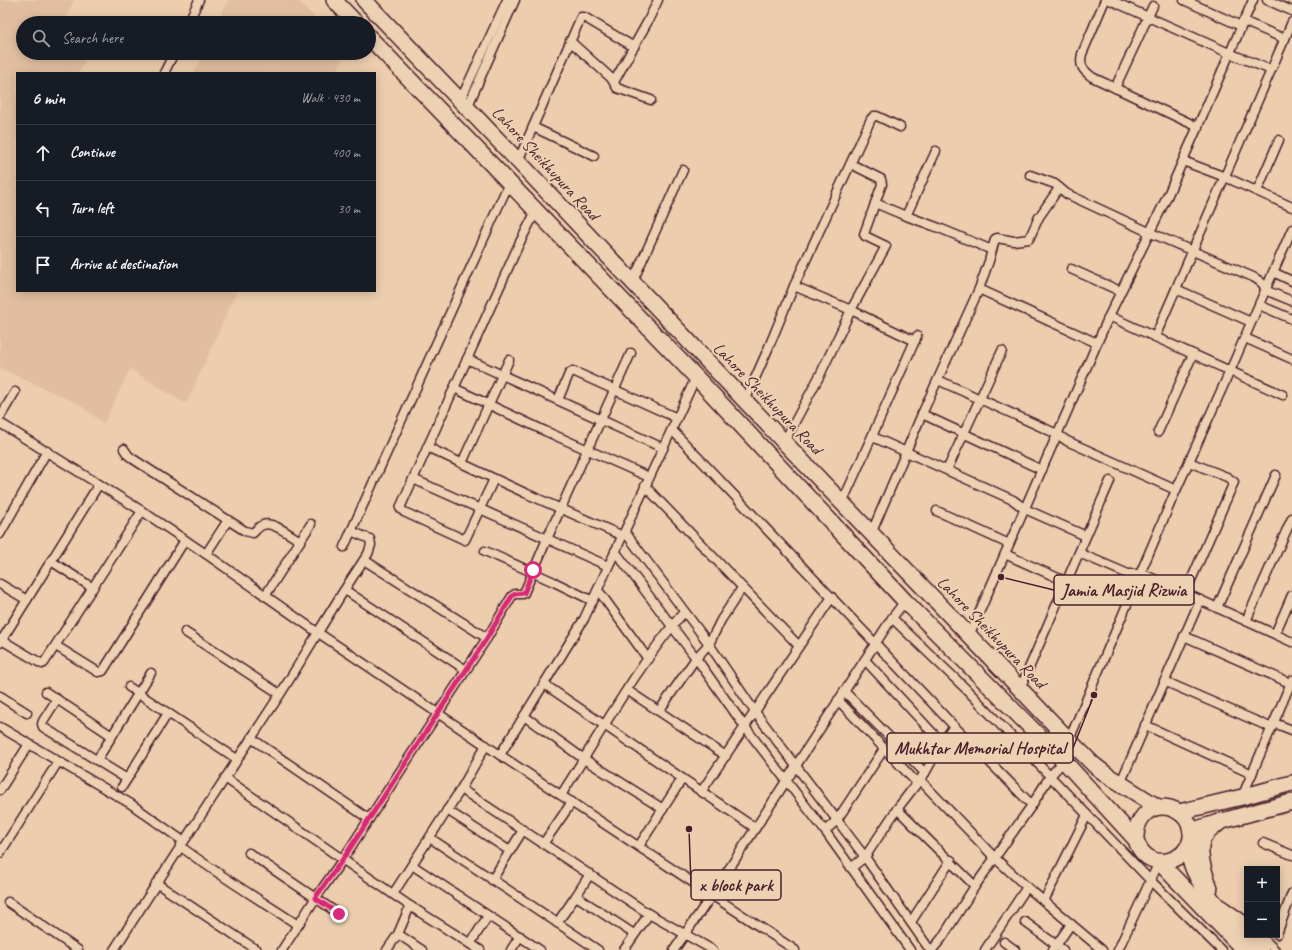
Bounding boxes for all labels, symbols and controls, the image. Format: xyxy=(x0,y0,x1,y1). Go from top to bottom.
search box xyxy=(16,16,376,60)
icon: search xyxy=(30,27,52,49)
text: Search here xyxy=(62,29,123,48)
text: 6 min xyxy=(32,88,65,109)
text: Walk · 430 m xyxy=(301,90,360,106)
street label: Lahore Sheikhupura Road xyxy=(487,102,606,227)
icon: ahead xyxy=(32,142,54,164)
text: Continue xyxy=(70,143,115,162)
text: 400 m xyxy=(332,145,360,161)
icon: left xyxy=(32,198,54,220)
text: Turn left xyxy=(70,199,113,218)
text: 30 m xyxy=(338,201,360,217)
icon: arrive xyxy=(32,254,54,276)
text: Arrive at destination xyxy=(70,255,177,274)
street label: Lahore Sheikhupura Road xyxy=(709,338,829,461)
route start xyxy=(524,561,542,579)
street label: Lahore Sheikhupura Road xyxy=(933,572,1053,695)
callout: Jamia Masjid Rizwia xyxy=(1054,575,1194,605)
text: Jamia Masjid Rizwia xyxy=(1060,579,1188,601)
callout: Mukhtar Memorial Hospital xyxy=(887,733,1073,763)
text: Mukhtar Memorial Hospital xyxy=(895,737,1069,759)
map controls xyxy=(1244,866,1280,938)
button: + xyxy=(1244,866,1280,902)
callout: x block park xyxy=(691,870,781,900)
text: x block park xyxy=(699,874,775,896)
button: − xyxy=(1244,902,1280,938)
route end xyxy=(330,905,348,923)

